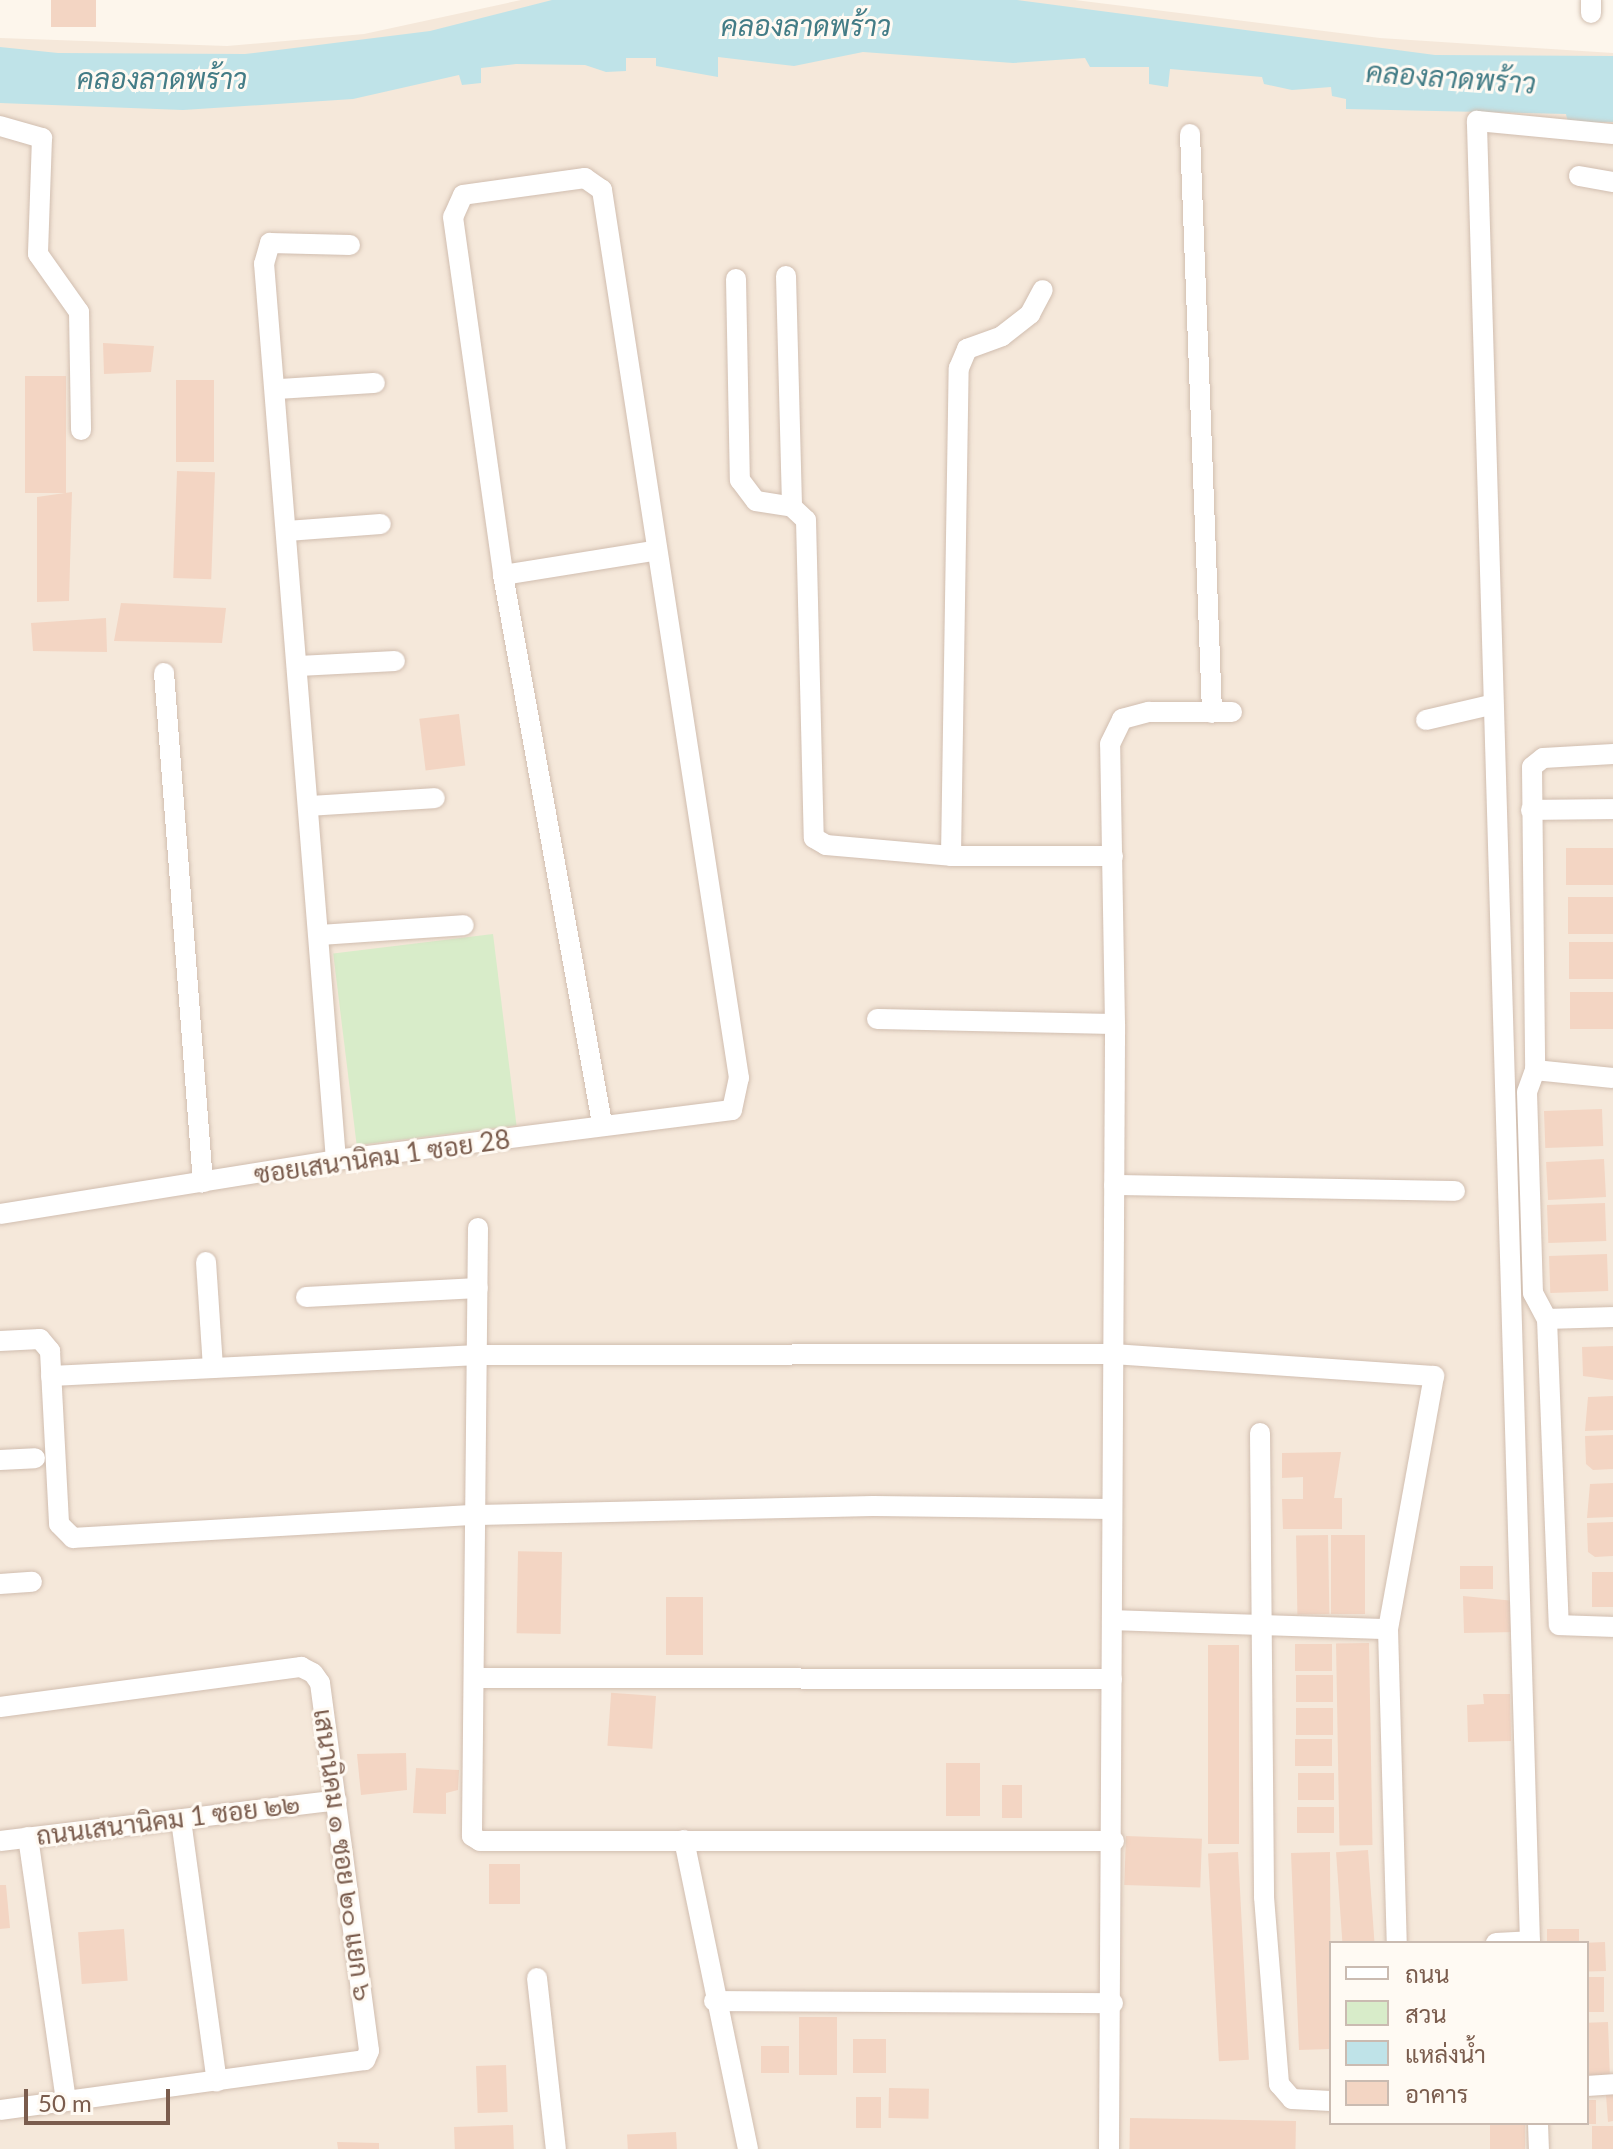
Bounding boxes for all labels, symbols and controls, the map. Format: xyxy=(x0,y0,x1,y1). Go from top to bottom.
water label: คลองลาดพร้าว xyxy=(721,8,891,42)
water label: คลองลาดพร้าว xyxy=(1365,54,1537,100)
water label: คลองลาดพร้าว xyxy=(77,61,247,95)
street label: ซอยเสนานิคม 1 ซอย 28 xyxy=(252,1124,512,1190)
street label: เสนานิคม ๑ ซอย ๒๐ แยก ๖ xyxy=(307,1707,379,2003)
street label: ถนนเสนานิคม 1 ซอย ๒๒ xyxy=(34,1788,302,1852)
legend xyxy=(1329,1941,1589,2125)
text: ถนน xyxy=(1405,1959,1450,1988)
text: สวน xyxy=(1405,1999,1447,2028)
text: แหล่งน้ำ xyxy=(1405,2039,1486,2068)
scale bar xyxy=(28,2073,174,2123)
text: อาคาร xyxy=(1405,2079,1468,2108)
text: 50 m xyxy=(38,2088,92,2117)

